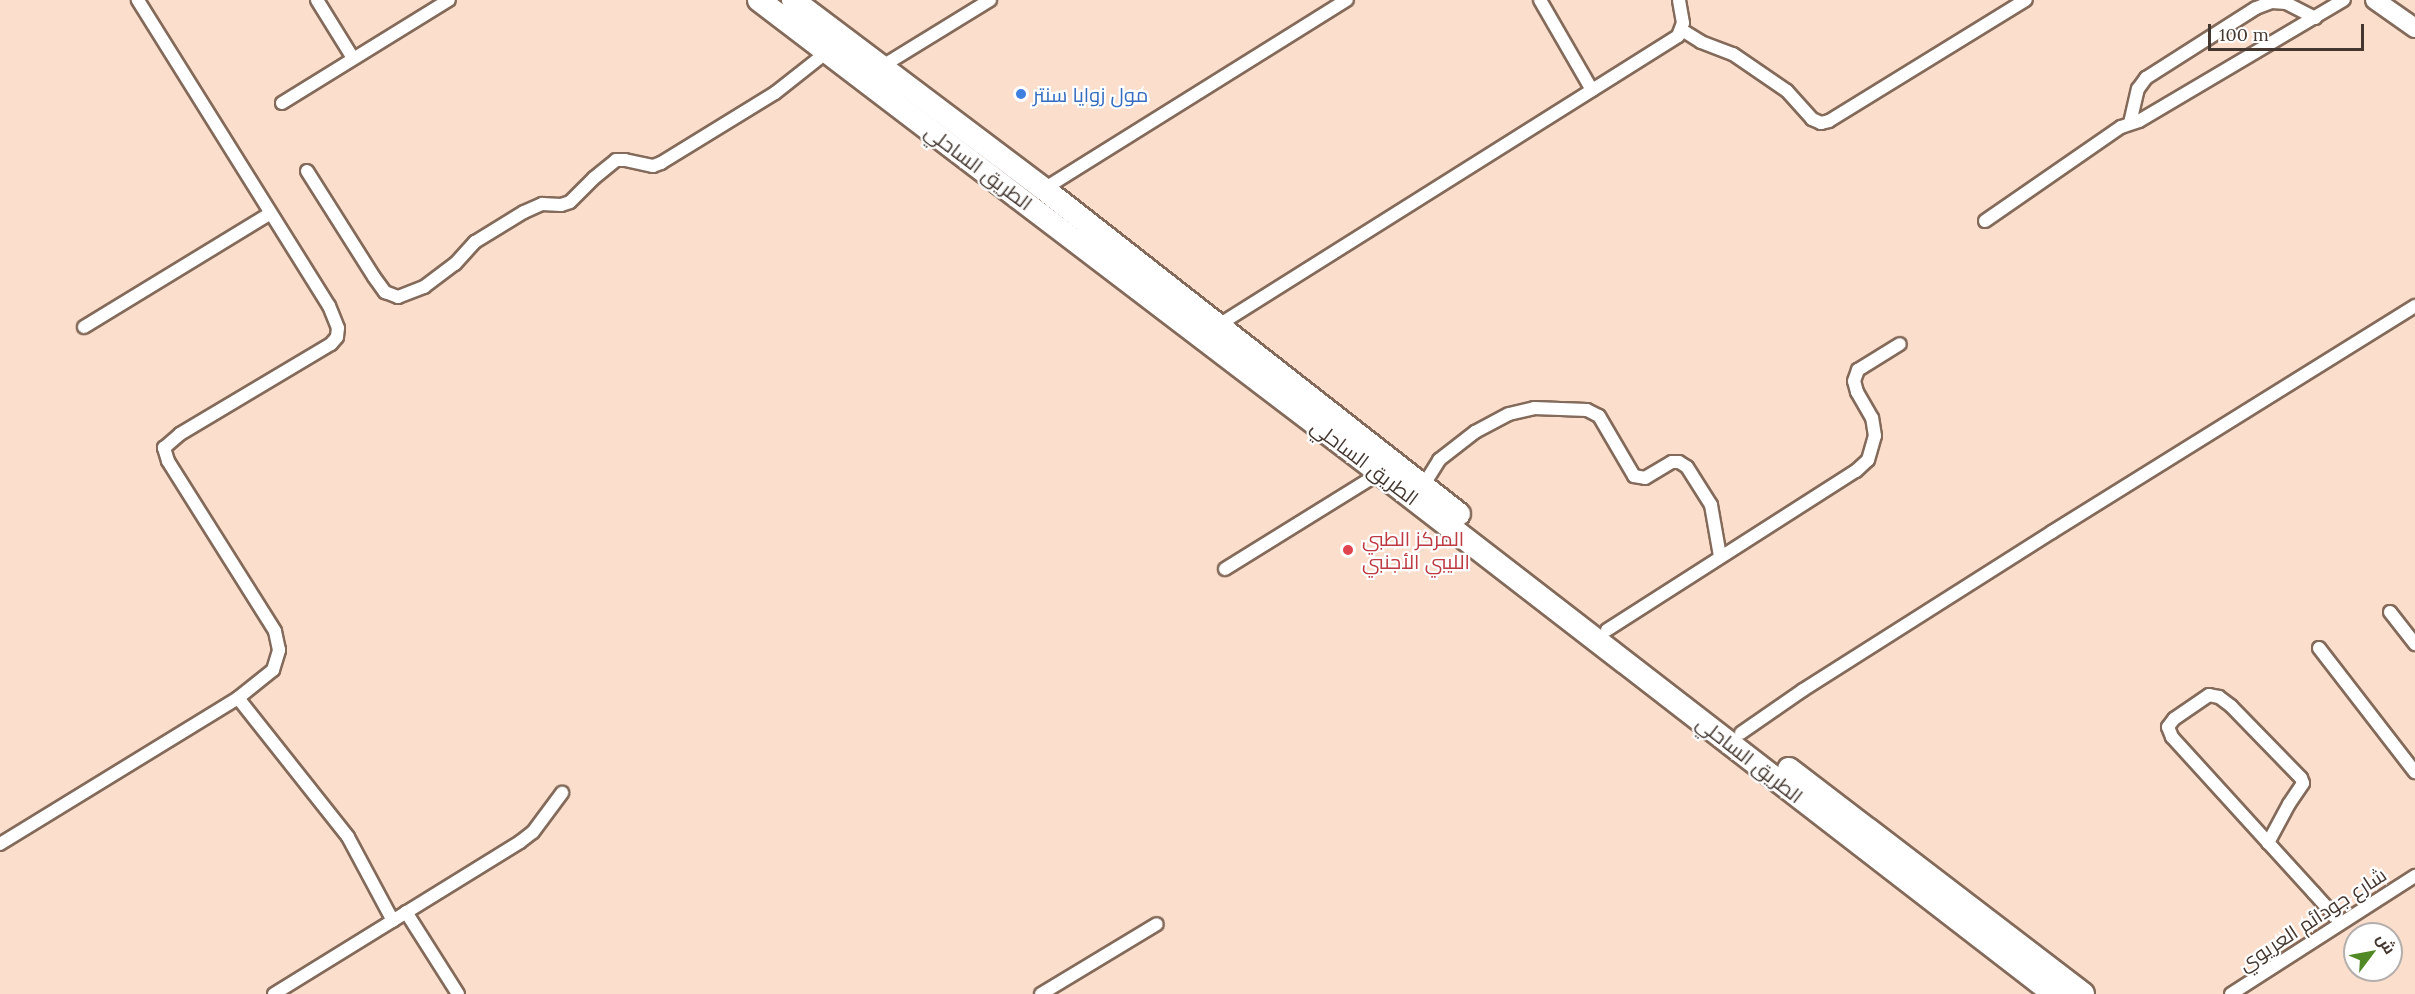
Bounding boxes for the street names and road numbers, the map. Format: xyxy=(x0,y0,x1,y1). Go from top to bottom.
street label: الطريق الساحلي xyxy=(921,119,1037,215)
street label: الطريق الساحلي xyxy=(1307,414,1423,510)
street label: الطريق الساحلي xyxy=(1692,710,1808,808)
street label: شارع جودائم العريوي xyxy=(2234,862,2390,976)

